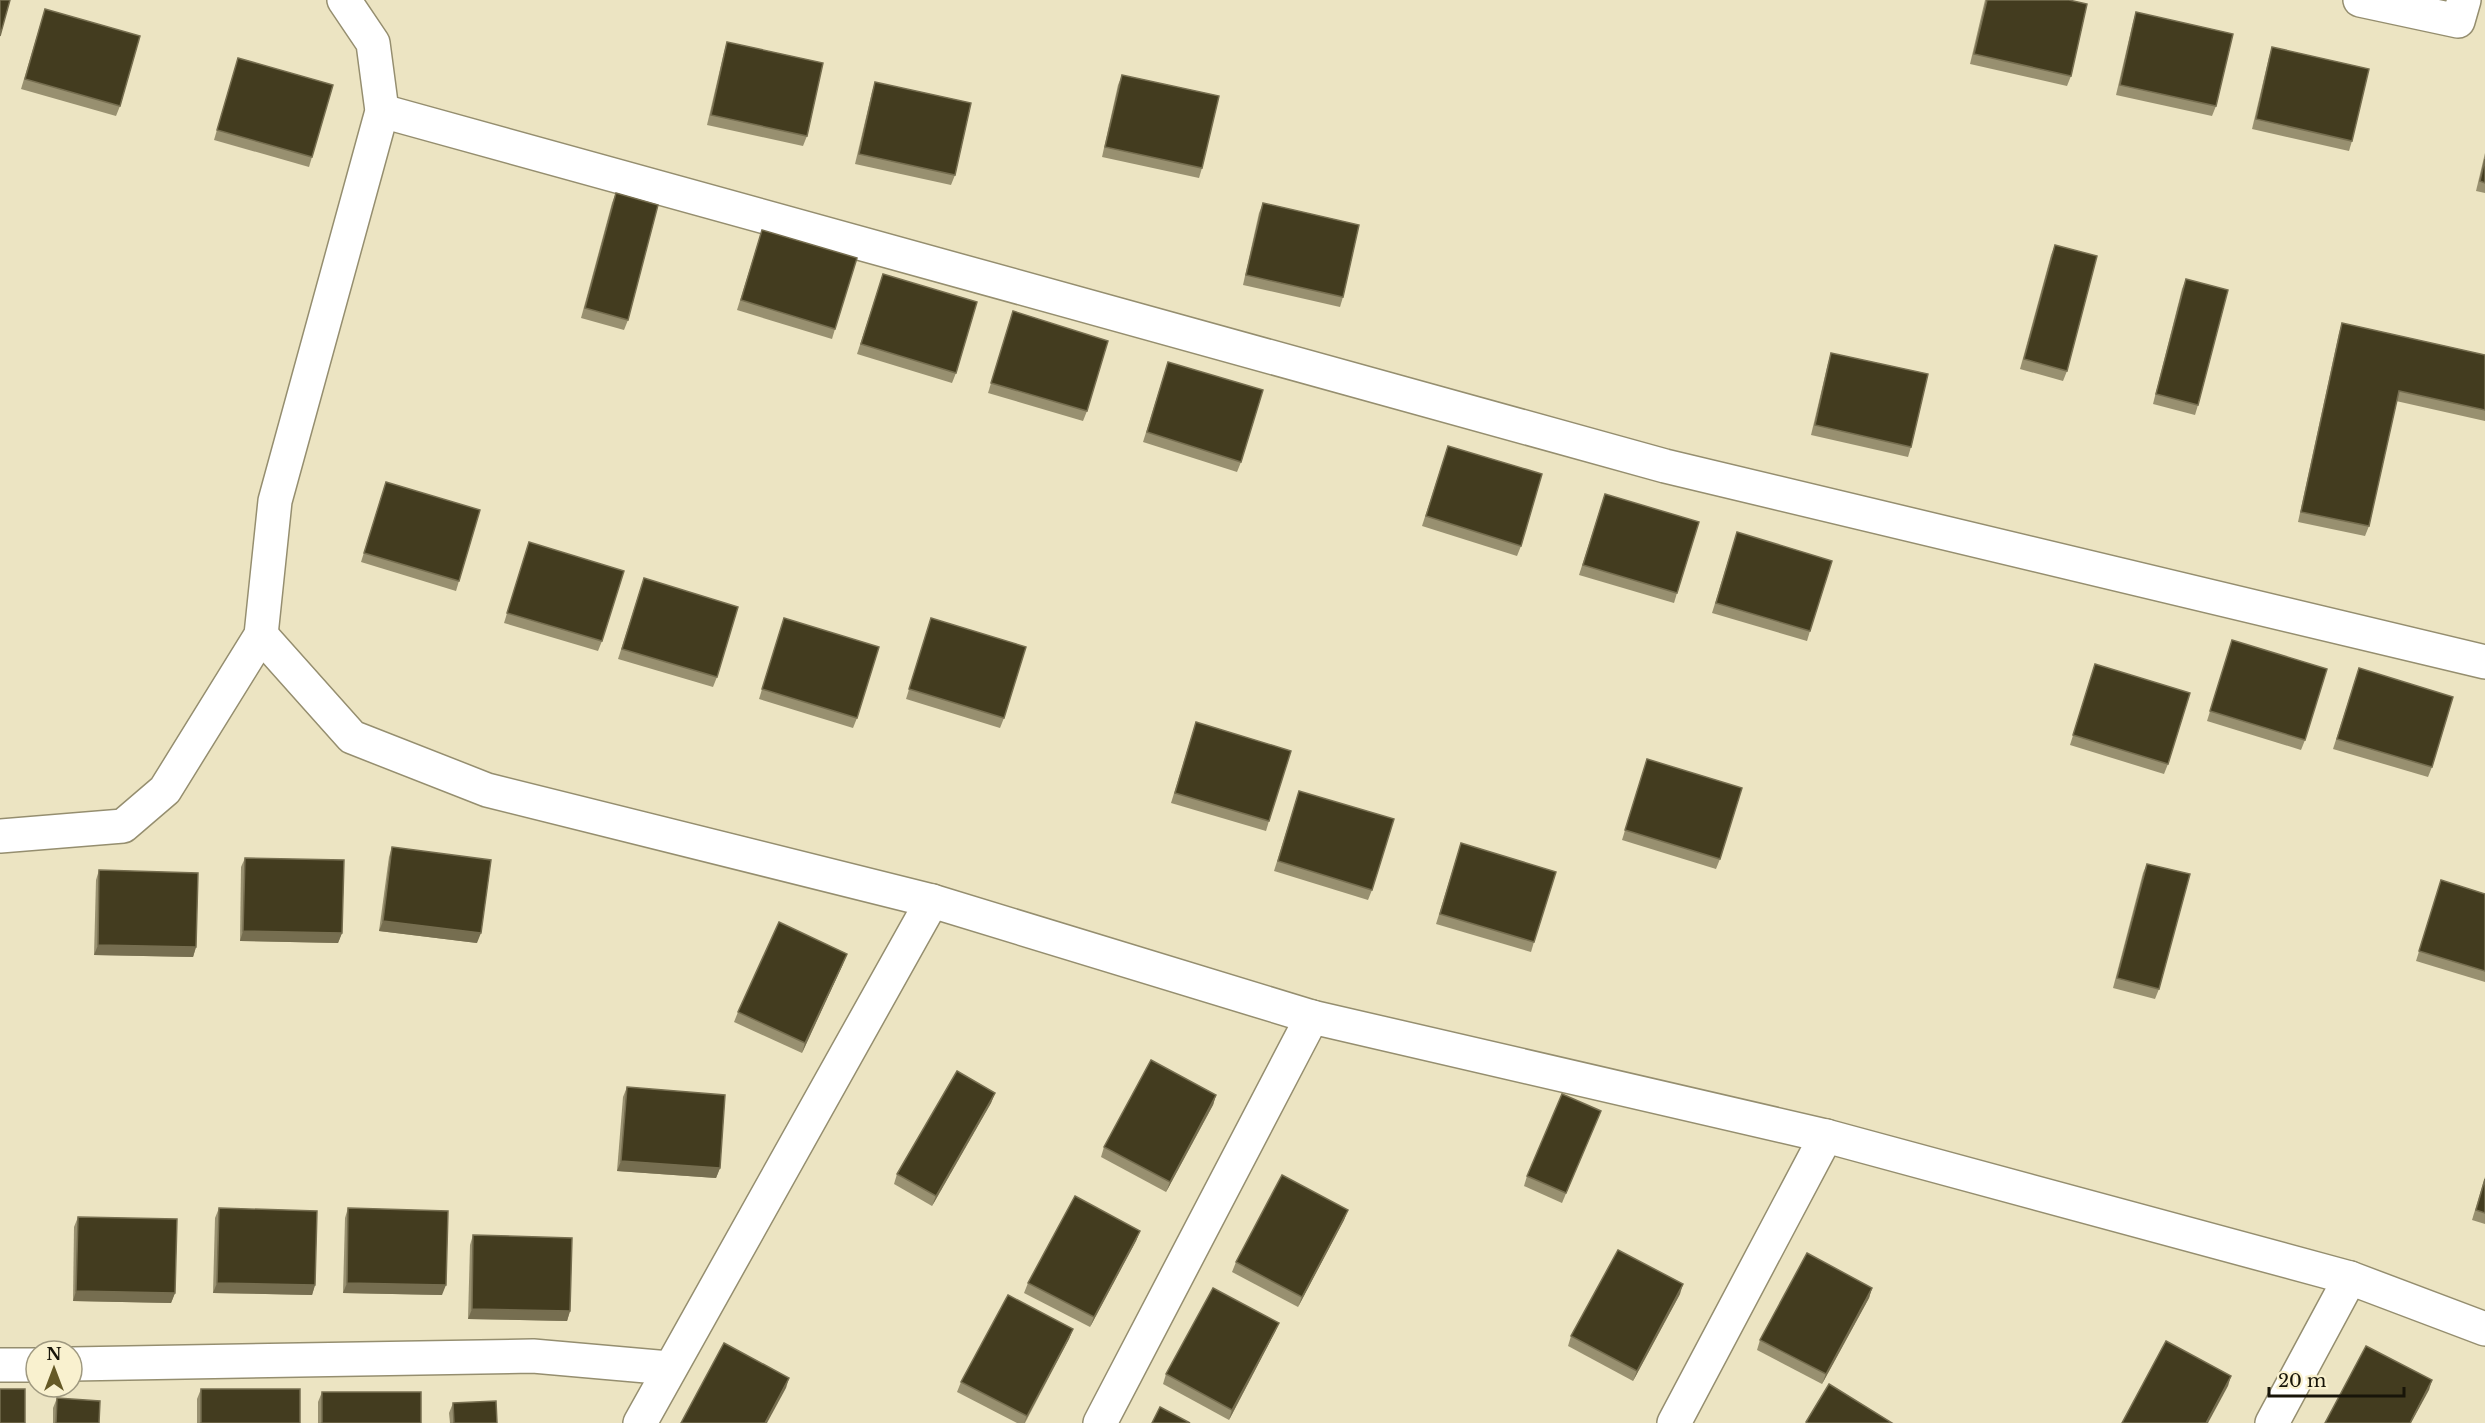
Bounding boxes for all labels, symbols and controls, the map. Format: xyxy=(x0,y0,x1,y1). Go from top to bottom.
north arrow xyxy=(24,1339,84,1399)
text: N xyxy=(46,1344,62,1364)
scale bar xyxy=(2269,1360,2404,1398)
text: 20 m xyxy=(2278,1370,2326,1392)

